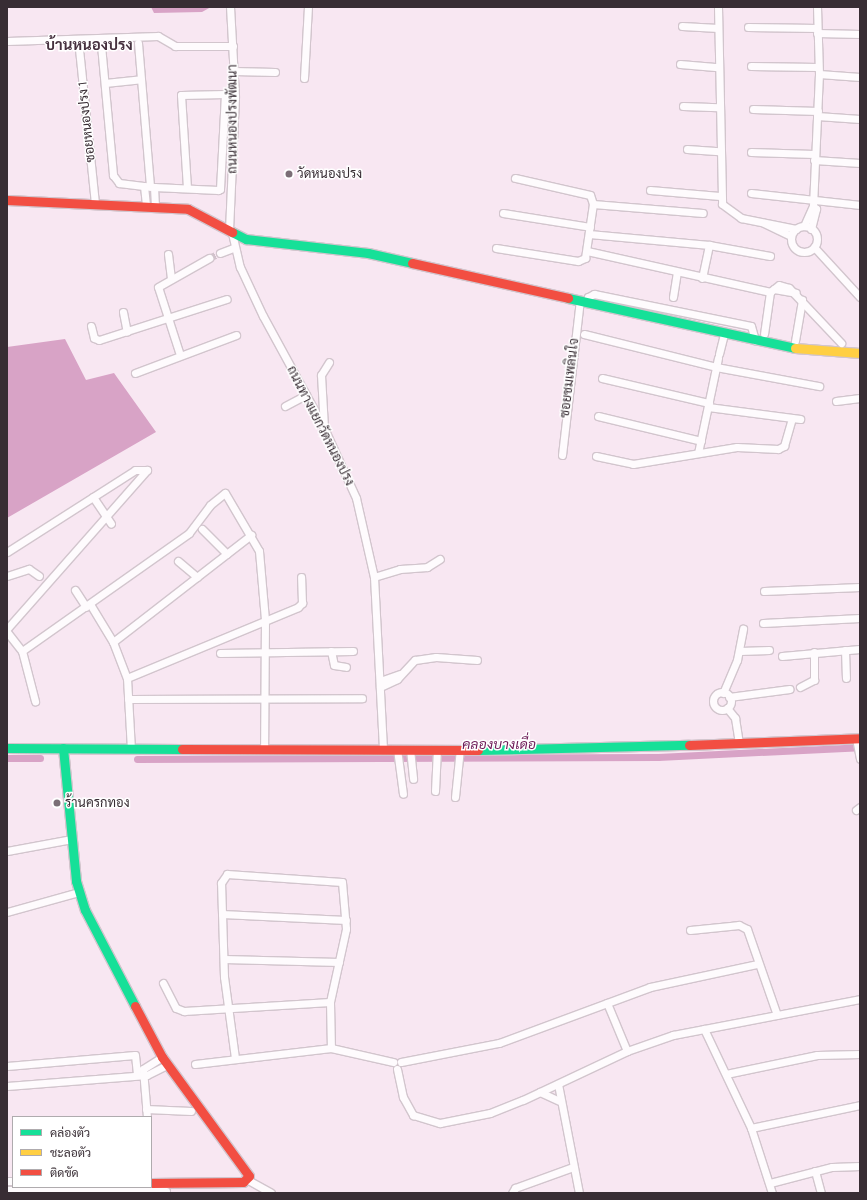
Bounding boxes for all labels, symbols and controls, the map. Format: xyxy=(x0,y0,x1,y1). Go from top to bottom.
district label: บ้านหนองปรง xyxy=(45,37,133,55)
street label: ถนนหนองปรงพัฒนา xyxy=(225,64,241,174)
street label: ซอยหนองปรง 1 xyxy=(75,81,99,163)
place label: วัดหนองปรง xyxy=(297,166,362,182)
marker: วัดหนองปรง xyxy=(284,169,294,179)
street label: ซอยชมเพลินใจ xyxy=(557,337,583,419)
street label: ถนนทางแยกวัดหนองปรง xyxy=(283,363,357,489)
water label: คลองบางเดื่อ xyxy=(462,737,536,753)
place label: ร้านครกทอง xyxy=(65,795,130,811)
marker: ร้านครกทอง xyxy=(52,798,62,808)
legend xyxy=(12,1116,152,1188)
text: คล่องตัว xyxy=(50,1126,90,1140)
text: ชะลอตัว xyxy=(50,1146,91,1160)
text: ติดขัด xyxy=(50,1166,79,1180)

